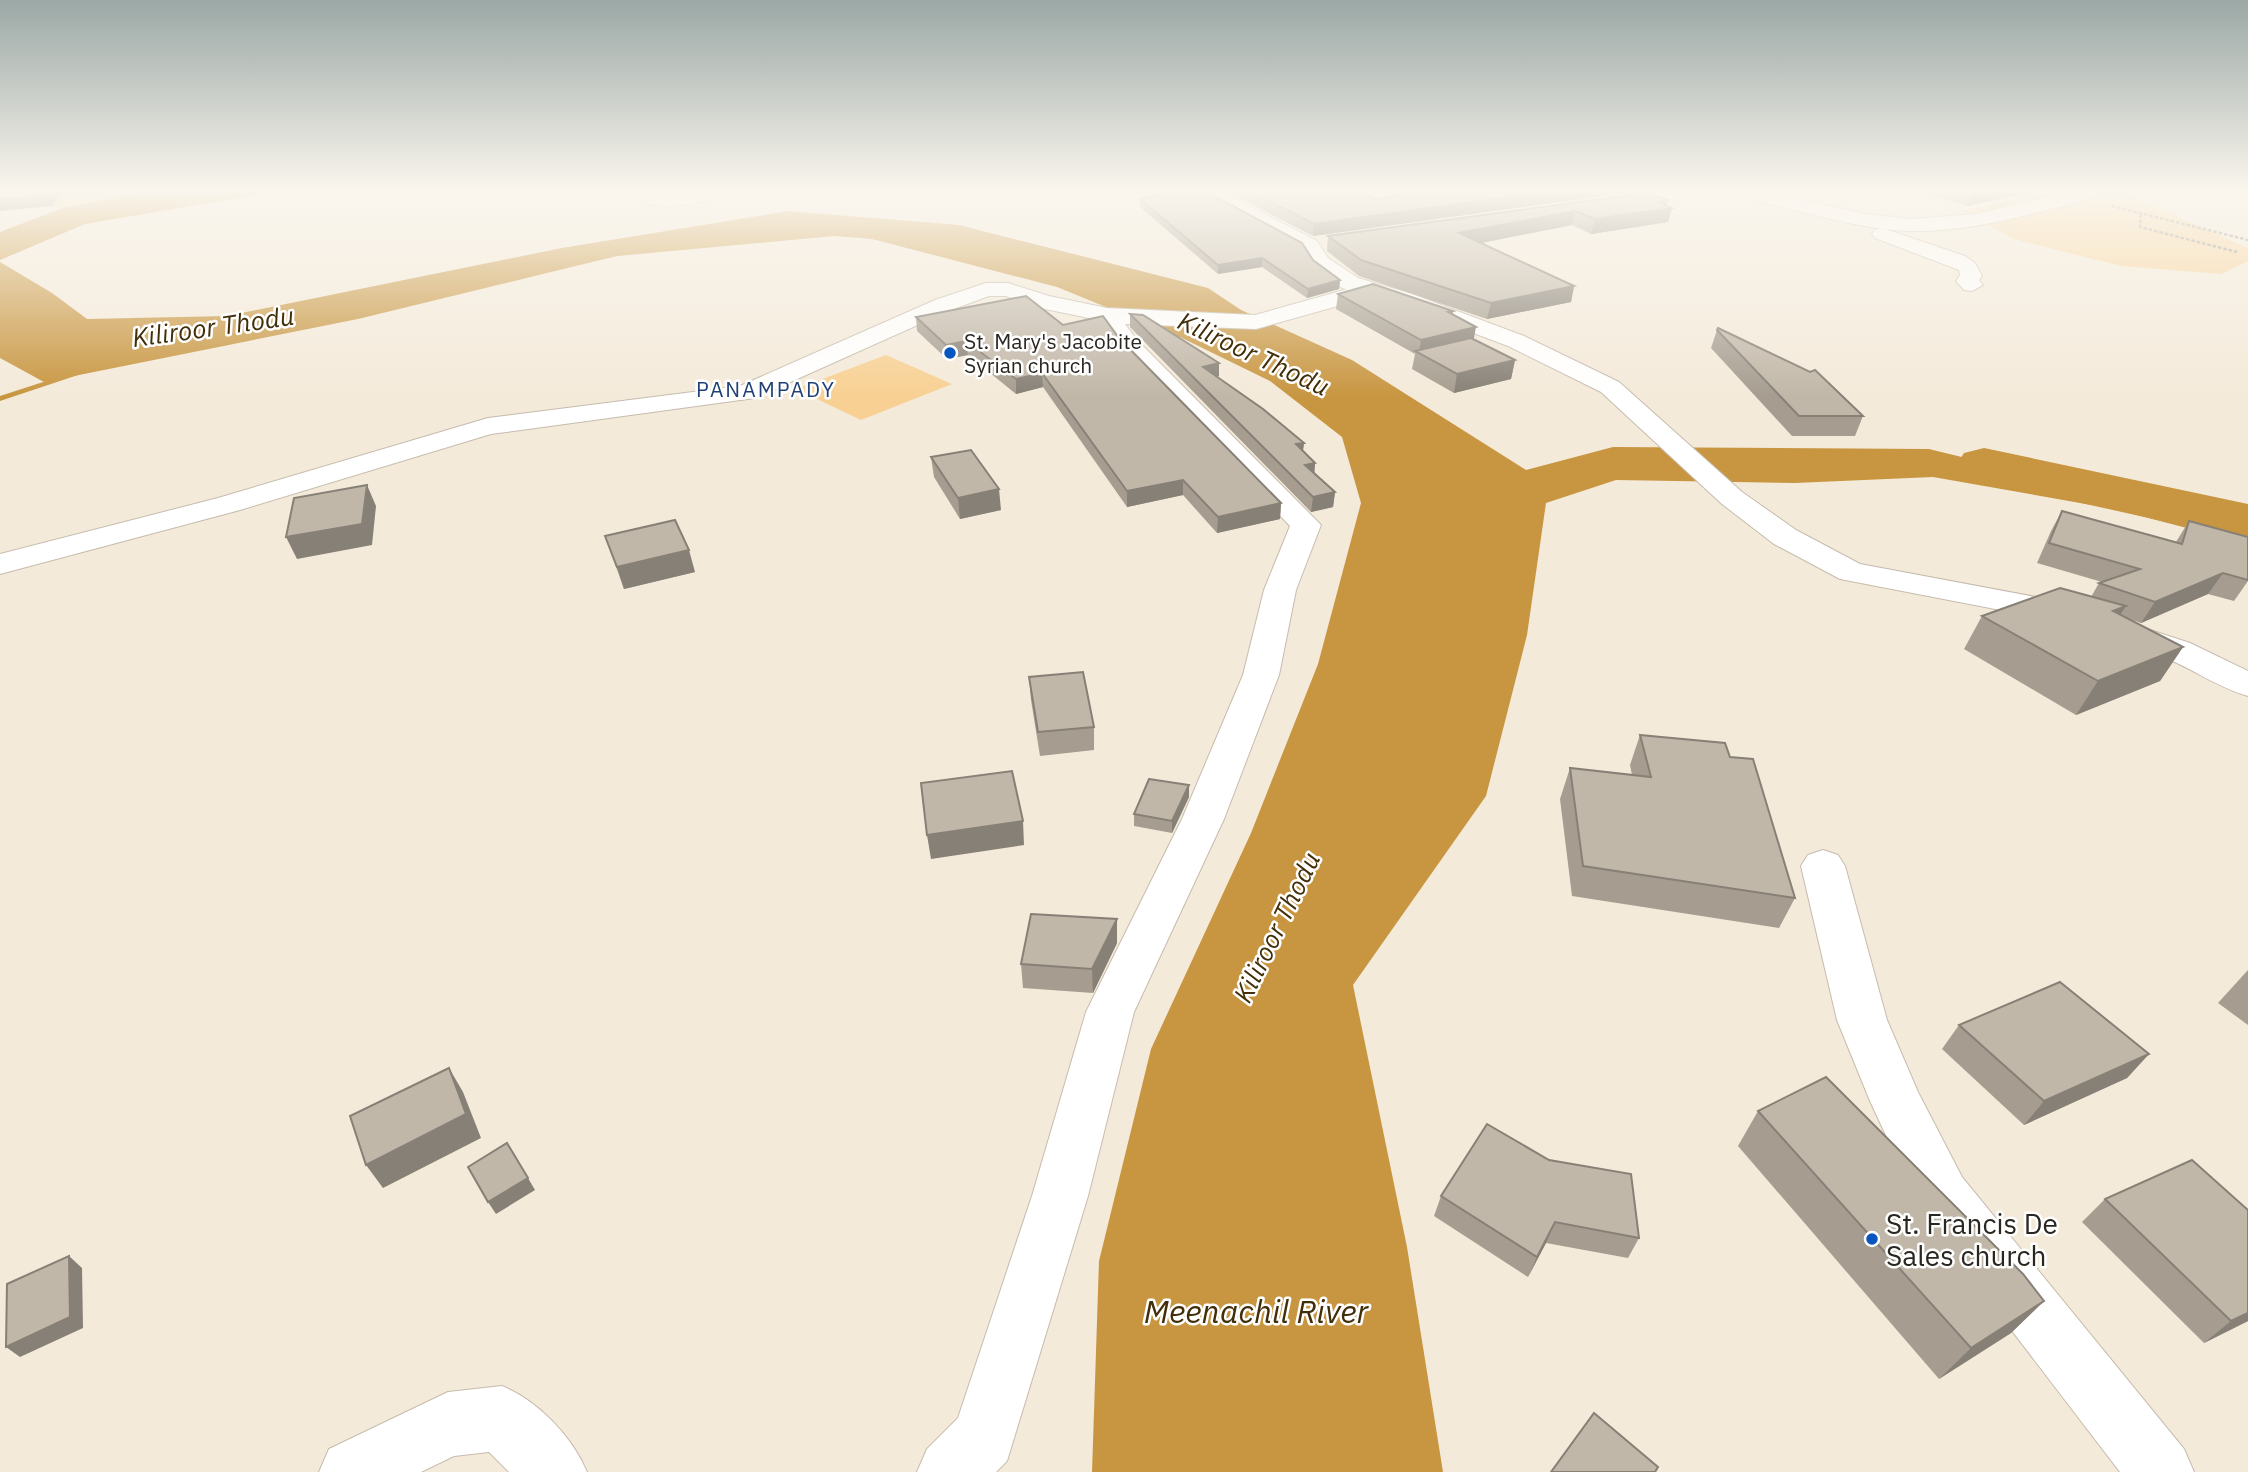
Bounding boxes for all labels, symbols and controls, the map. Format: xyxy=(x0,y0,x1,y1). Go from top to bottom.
water label: Kiliroor Thodu xyxy=(130,298,296,354)
water label: Kiliroor Thodu xyxy=(1173,303,1335,403)
place label: St. Mary's Jacobite Syrian church xyxy=(964,327,1142,379)
marker: St. Mary's Jacobite Syrian church xyxy=(942,345,958,361)
district label: PANAMPADY xyxy=(696,375,836,403)
water label: Kiliroor Thodu xyxy=(1225,846,1327,1008)
place label: St. Francis De Sales church xyxy=(1886,1205,2058,1274)
marker: St. Francis De Sales church xyxy=(1864,1231,1880,1247)
water label: Meenachil River xyxy=(1144,1290,1370,1332)

